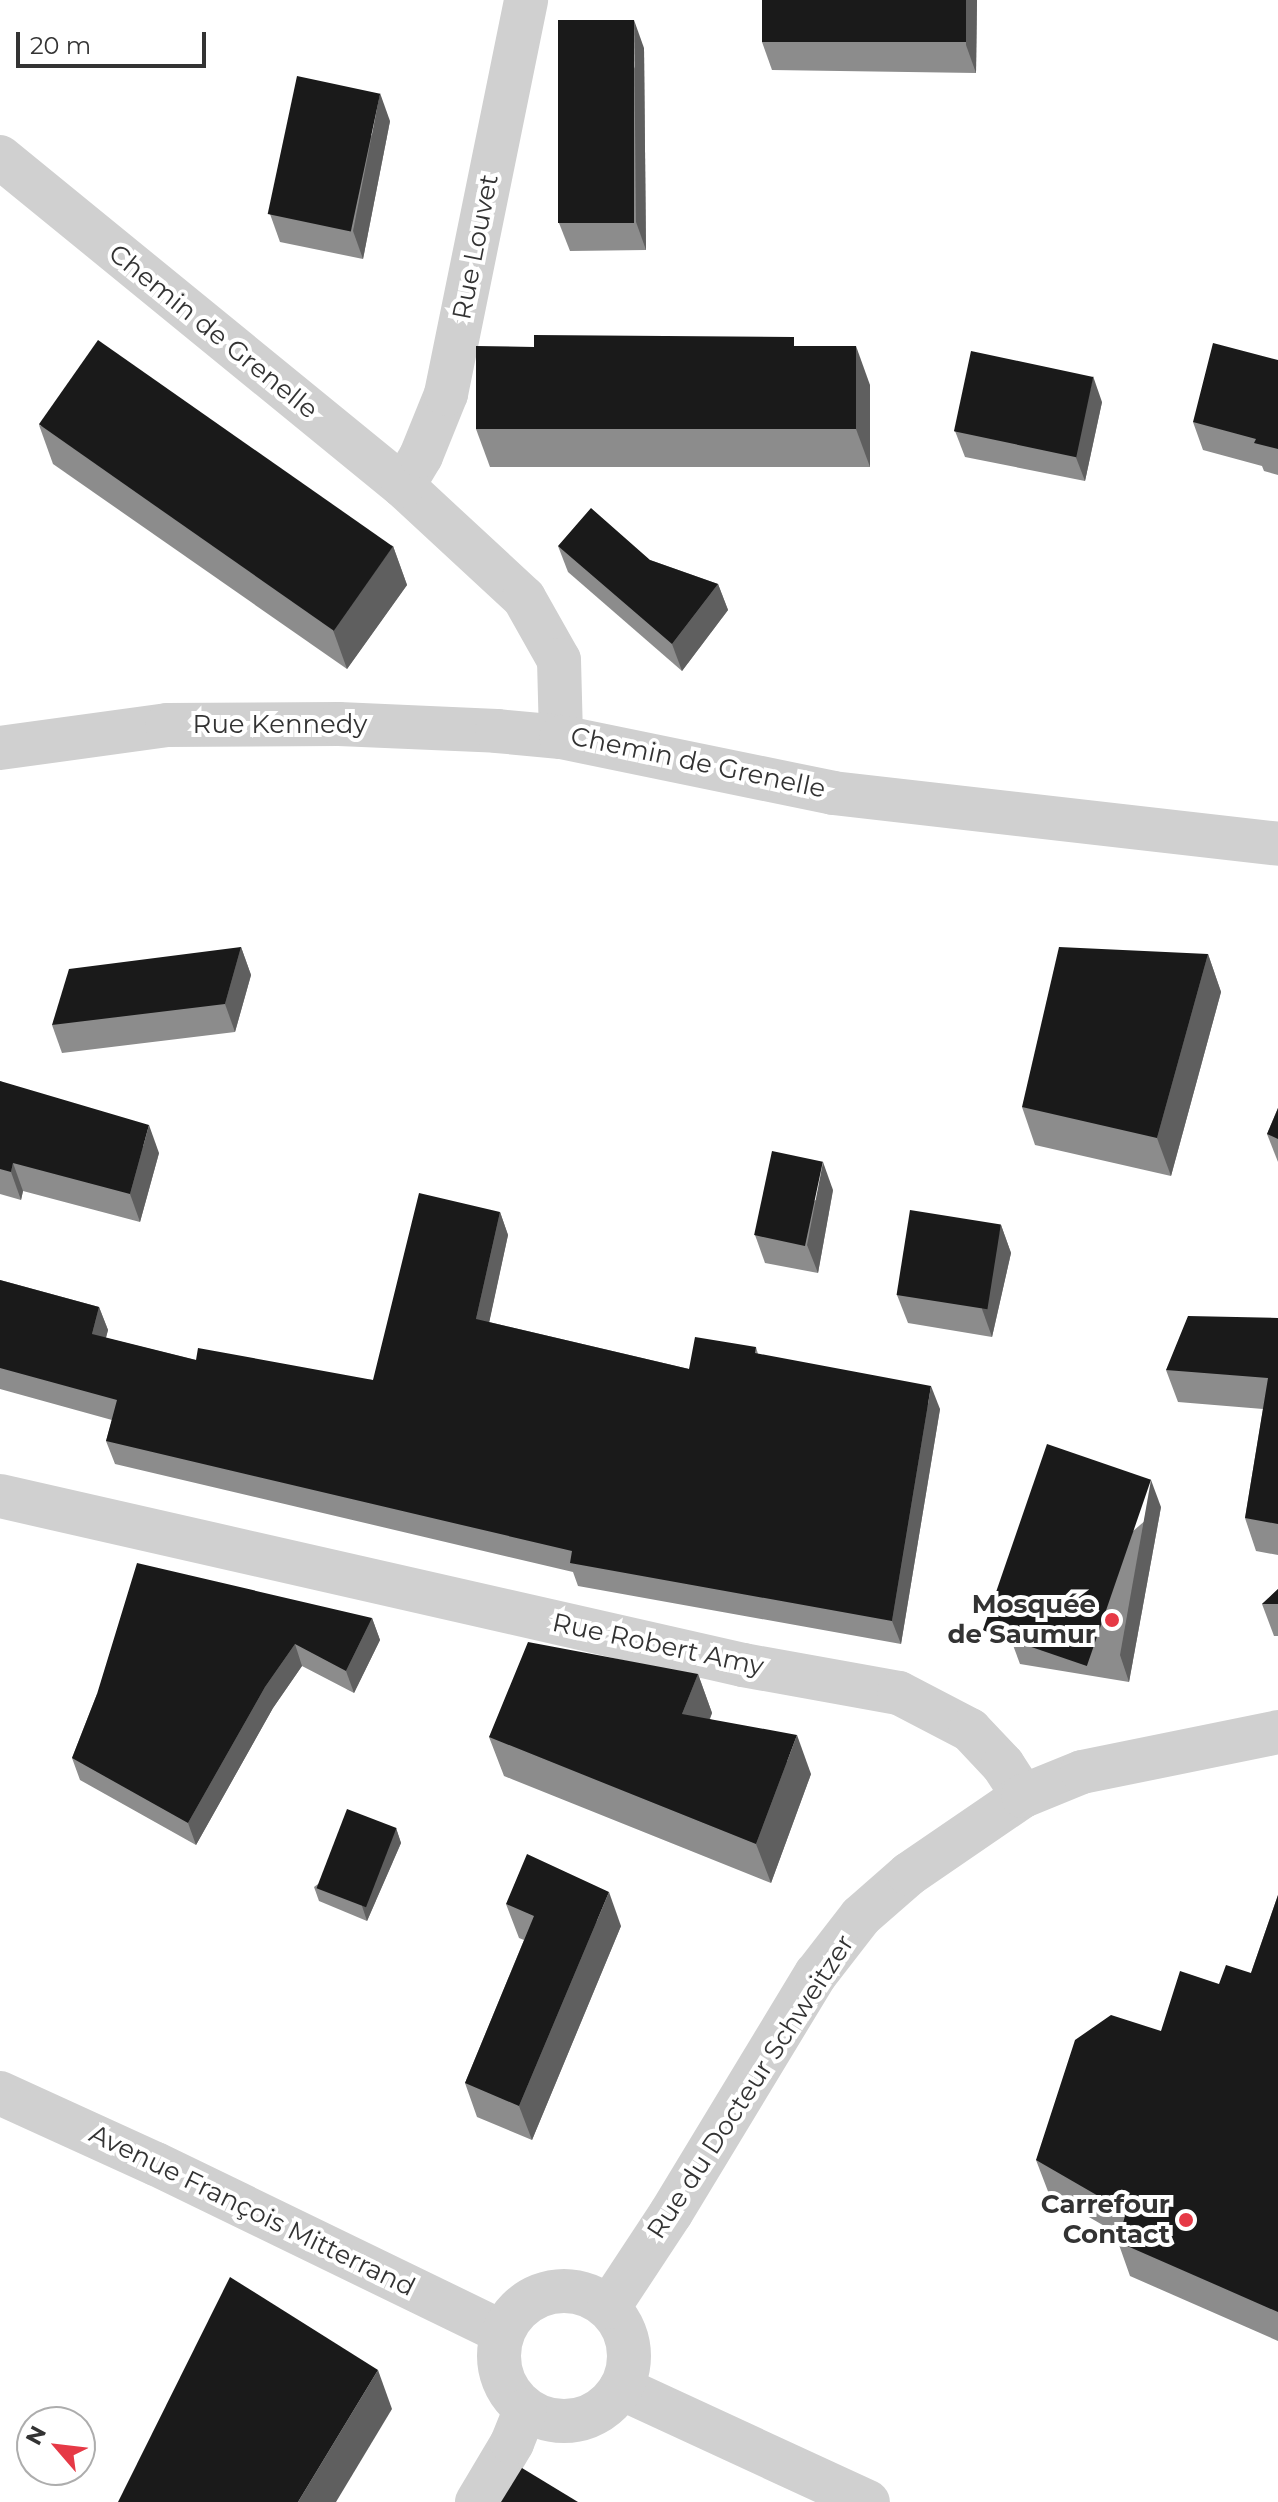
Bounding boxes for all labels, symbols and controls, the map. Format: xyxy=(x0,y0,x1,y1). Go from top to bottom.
scale bar xyxy=(20,16,210,66)
text: 20 m xyxy=(30,31,91,60)
street label: Rue Louvet xyxy=(447,172,505,322)
street label: Chemin de Grenelle xyxy=(102,238,324,426)
street label: Rue Kennedy xyxy=(193,709,367,741)
street label: Chemin de Grenelle xyxy=(568,721,828,805)
place label: Mosquée de Saumur xyxy=(947,1589,1096,1650)
street label: Rue Robert Amy xyxy=(549,1607,767,1683)
marker: Mosquée de Saumur xyxy=(1103,1611,1121,1629)
street label: Rue du Docteur Schweitzer xyxy=(641,1929,861,2245)
street label: Avenue François Mitterrand xyxy=(84,2118,420,2304)
place label: Carrefour Contact xyxy=(1041,2189,1170,2250)
marker: Carrefour Contact xyxy=(1177,2211,1195,2229)
north arrow xyxy=(16,2406,96,2486)
text: N xyxy=(20,2421,52,2450)

